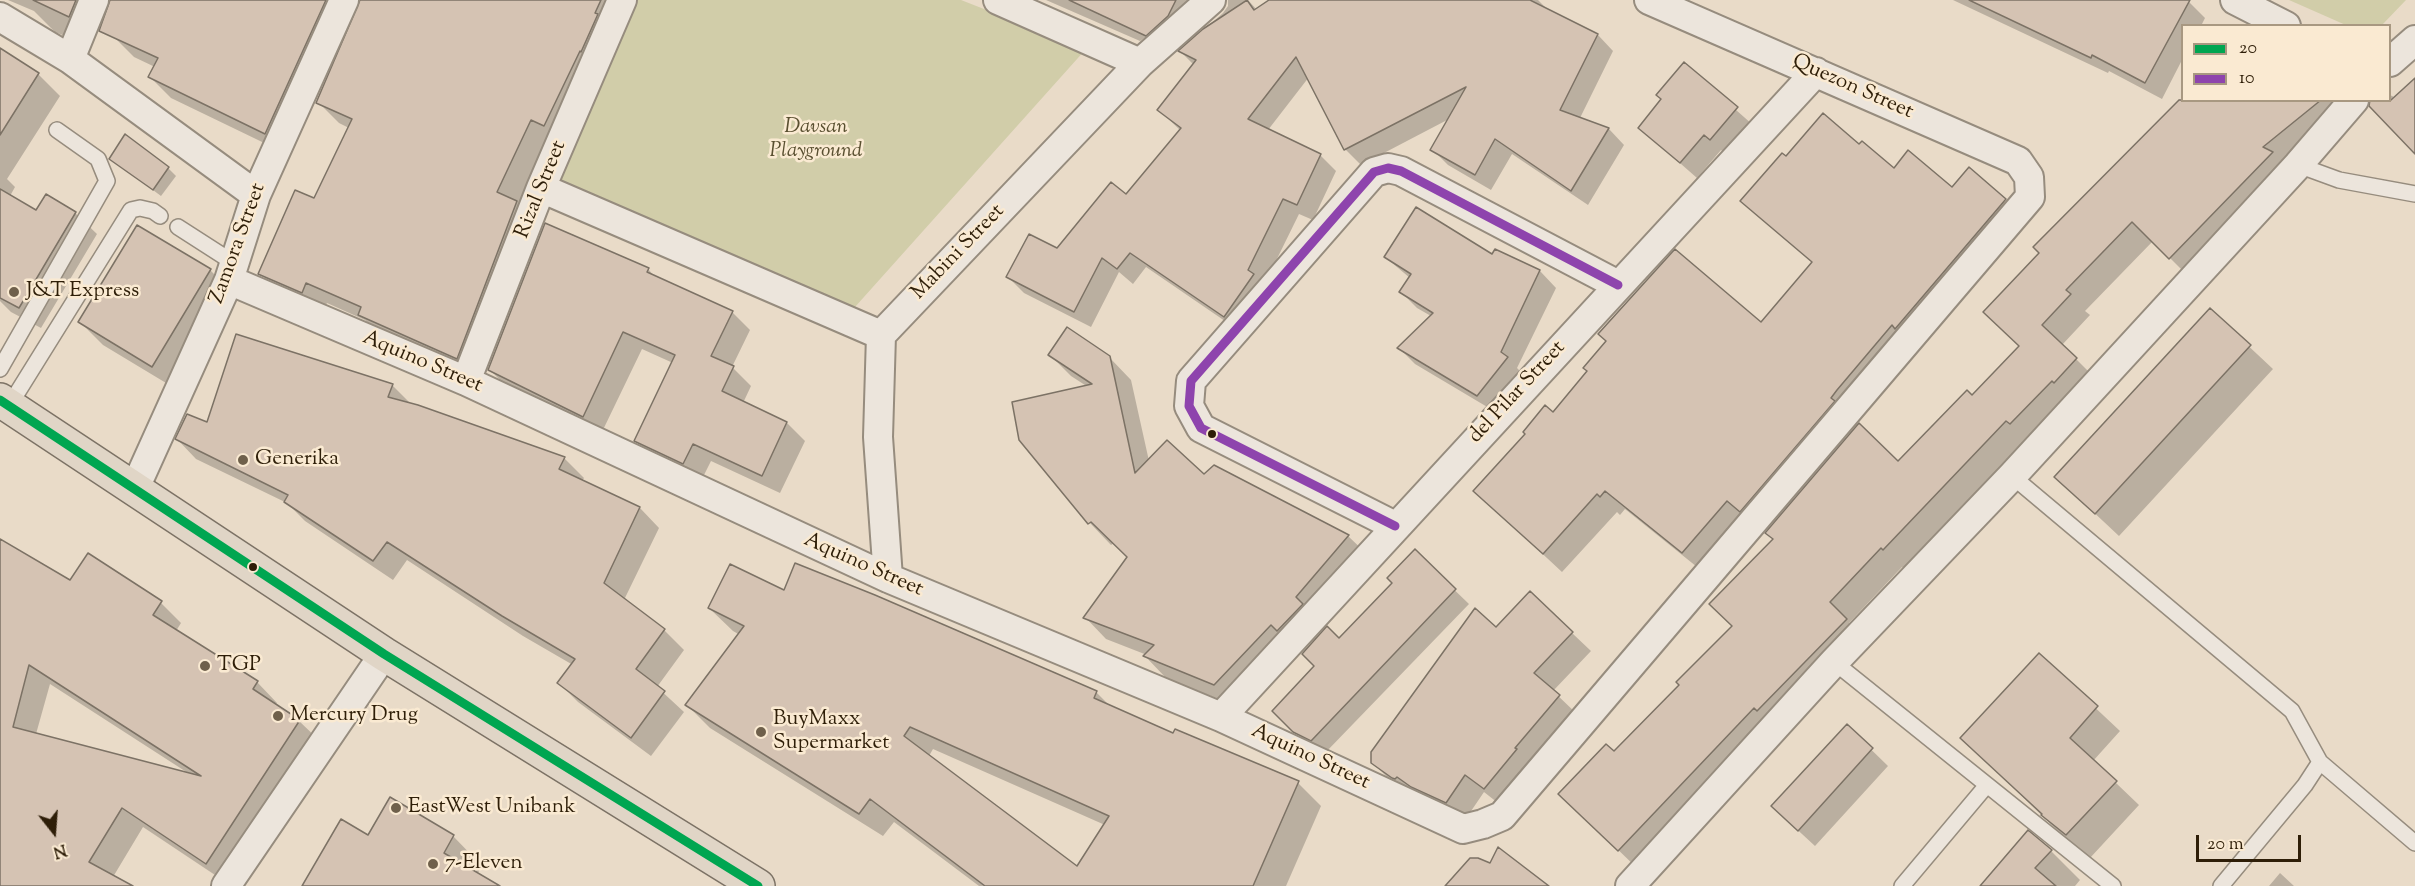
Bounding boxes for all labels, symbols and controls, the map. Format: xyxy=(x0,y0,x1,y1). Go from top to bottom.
legend xyxy=(2181,24,2391,102)
text: 20 xyxy=(2239,36,2257,62)
street label: Quezon Street xyxy=(1787,50,1917,126)
text: 10 xyxy=(2239,66,2254,92)
park label: Davsan Playground xyxy=(770,115,862,165)
street label: Rizal Street xyxy=(511,137,573,243)
street label: Zamora Street xyxy=(206,180,272,308)
street label: Mabini Street xyxy=(907,200,1011,306)
place label: J&T Express xyxy=(26,279,139,305)
marker: J&T Express xyxy=(7,285,21,299)
street label: Aquino Street xyxy=(358,326,486,400)
street label: del Pilar Street xyxy=(1464,337,1572,449)
unlabelled marker xyxy=(1206,428,1218,440)
place label: Generika xyxy=(255,447,339,473)
marker: Generika xyxy=(236,453,250,467)
street label: Aquino Street xyxy=(799,528,927,604)
unlabelled marker xyxy=(247,561,259,573)
place label: TGP xyxy=(217,653,261,679)
marker: TGP xyxy=(198,659,212,673)
place label: Mercury Drug xyxy=(290,703,418,729)
place label: BuyMaxx Supermarket xyxy=(773,707,889,757)
marker: Mercury Drug xyxy=(271,709,285,723)
street label: Aquino Street xyxy=(1247,720,1373,796)
marker: BuyMaxx Supermarket xyxy=(754,725,768,739)
place label: EastWest Unibank xyxy=(408,795,576,821)
marker: EastWest Unibank xyxy=(389,801,403,815)
north arrow xyxy=(24,802,84,862)
scale bar xyxy=(2199,823,2304,861)
text: 20 m xyxy=(2207,832,2244,858)
text: N xyxy=(50,837,69,863)
place label: 7-Eleven xyxy=(445,851,523,877)
marker: 7-Eleven xyxy=(426,857,440,871)

